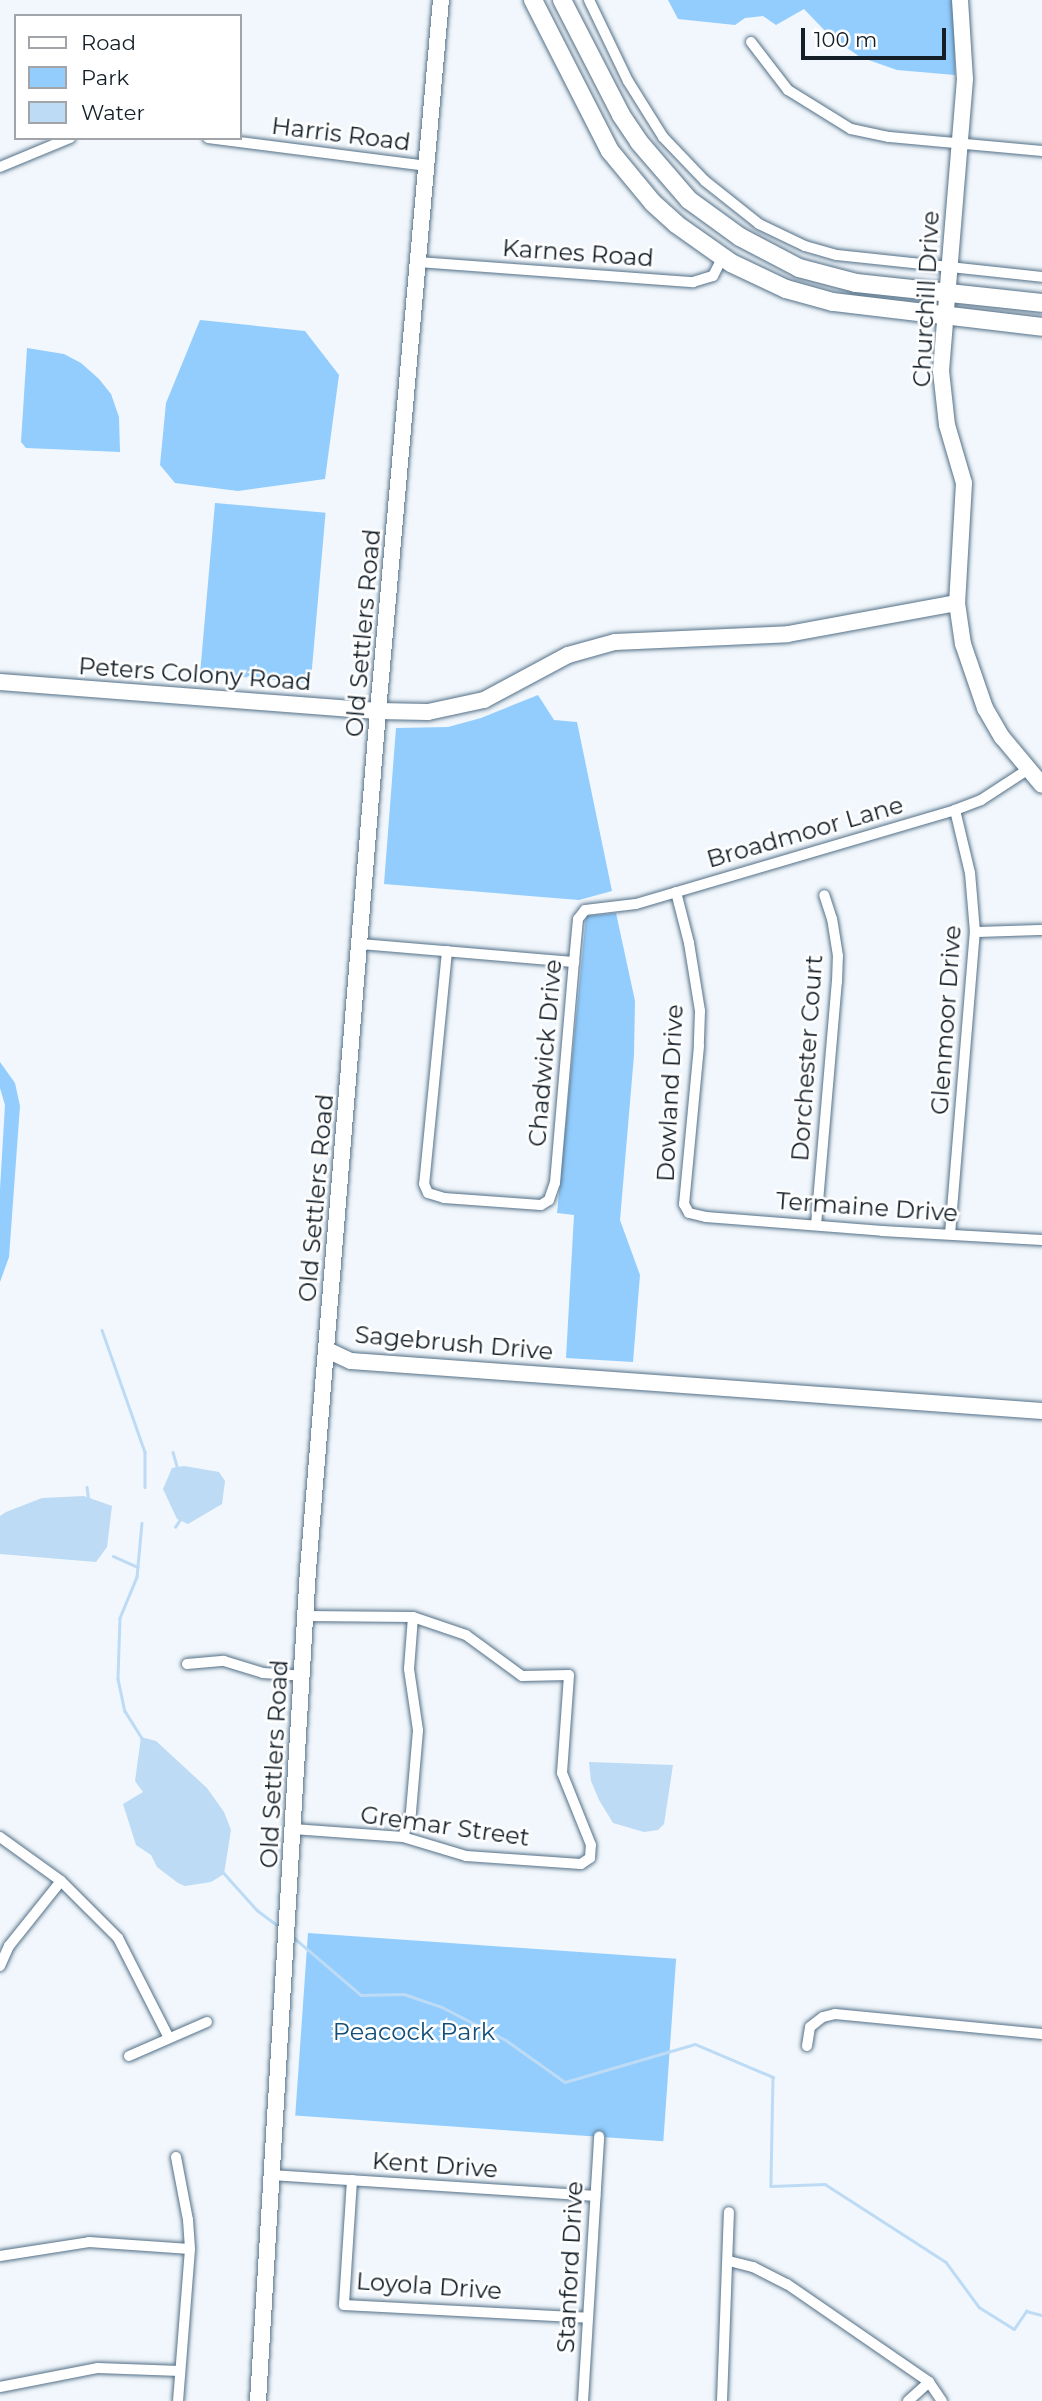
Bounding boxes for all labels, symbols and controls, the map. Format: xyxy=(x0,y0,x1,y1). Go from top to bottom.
legend xyxy=(14,14,242,140)
scale bar xyxy=(804,14,949,58)
text: 100 m xyxy=(814,27,877,52)
text: Road xyxy=(81,30,136,55)
text: Park xyxy=(81,65,129,90)
text: Water xyxy=(81,100,145,125)
street label: Harris Road xyxy=(270,111,412,157)
street label: Churchill Drive xyxy=(907,210,945,388)
street label: Karnes Road xyxy=(501,233,655,273)
street label: Old Settlers Road xyxy=(340,528,386,738)
street label: Peters Colony Road xyxy=(77,651,313,697)
street label: Broadmoor Lane xyxy=(703,790,907,874)
street label: Glenmoor Drive xyxy=(925,924,967,1116)
street label: Dorchester Court xyxy=(785,954,829,1162)
street label: Chadwick Drive xyxy=(522,958,568,1148)
street label: Dowland Drive xyxy=(651,1003,689,1183)
street label: Old Settlers Road xyxy=(293,1093,339,1303)
street label: Termaine Drive xyxy=(775,1186,959,1228)
street label: Sagebrush Drive xyxy=(354,1320,554,1366)
street label: Old Settlers Road xyxy=(254,1659,294,1869)
street label: Gremar Street xyxy=(359,1800,531,1852)
park label: Peacock Park xyxy=(333,2018,495,2046)
street label: Kent Drive xyxy=(371,2146,499,2184)
street label: Stanford Drive xyxy=(551,2180,589,2354)
street label: Loyola Drive xyxy=(355,2267,503,2305)

